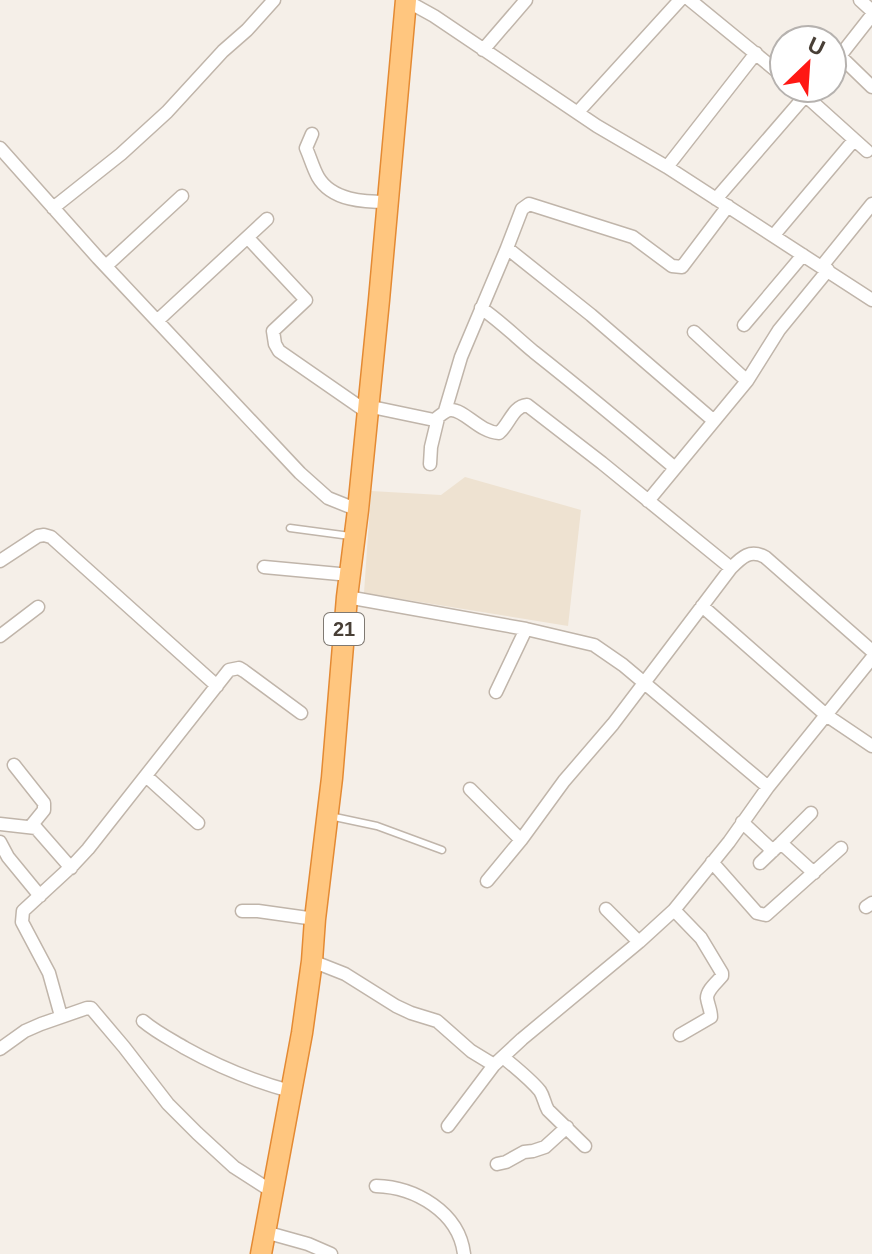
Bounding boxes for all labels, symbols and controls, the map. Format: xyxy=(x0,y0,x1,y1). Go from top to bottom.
north arrow xyxy=(768,24,848,104)
text: U xyxy=(804,32,829,61)
road number: 21 xyxy=(324,613,364,645)

